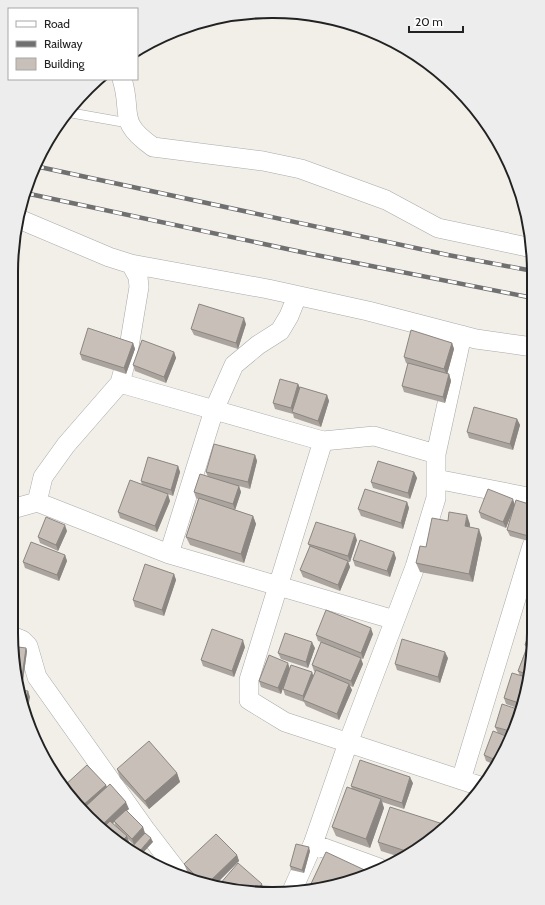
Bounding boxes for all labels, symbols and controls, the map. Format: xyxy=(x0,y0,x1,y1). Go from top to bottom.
legend xyxy=(8,8,138,80)
scale bar xyxy=(409,8,463,34)
text: 20 m xyxy=(415,14,443,29)
text: Road xyxy=(44,16,70,31)
text: Railway xyxy=(44,36,82,51)
text: Building xyxy=(44,56,86,71)

